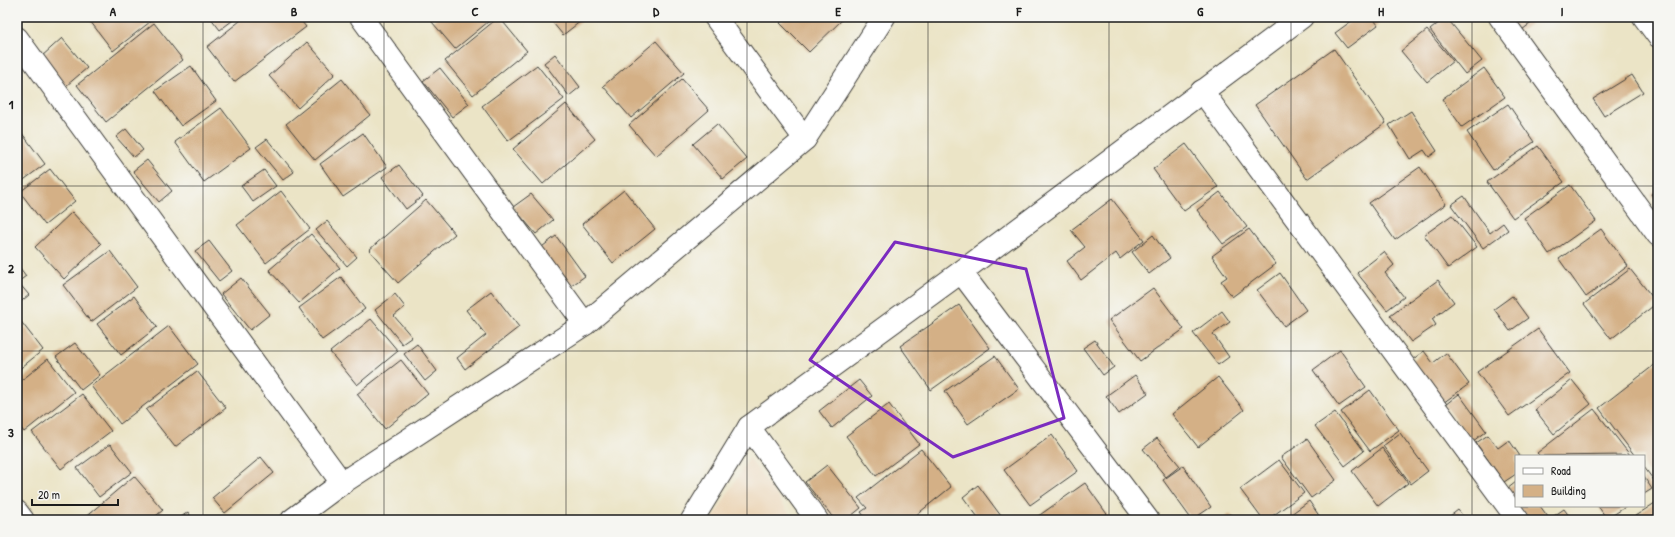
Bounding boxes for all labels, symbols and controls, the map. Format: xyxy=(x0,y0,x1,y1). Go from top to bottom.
text: A xyxy=(110,2,117,20)
text: B xyxy=(291,2,298,20)
text: C xyxy=(471,2,479,20)
text: D xyxy=(653,2,660,20)
text: E xyxy=(835,2,841,20)
text: F xyxy=(1016,2,1023,20)
text: G xyxy=(1197,2,1204,20)
text: H xyxy=(1378,2,1384,20)
text: I xyxy=(1560,2,1564,20)
text: 1 xyxy=(9,95,14,113)
text: 2 xyxy=(8,259,15,277)
text: 3 xyxy=(8,423,14,441)
legend xyxy=(1515,455,1645,507)
text: Road xyxy=(1551,462,1571,479)
scale bar xyxy=(32,481,118,507)
text: Building xyxy=(1551,482,1586,499)
text: 20 m xyxy=(38,486,60,503)

